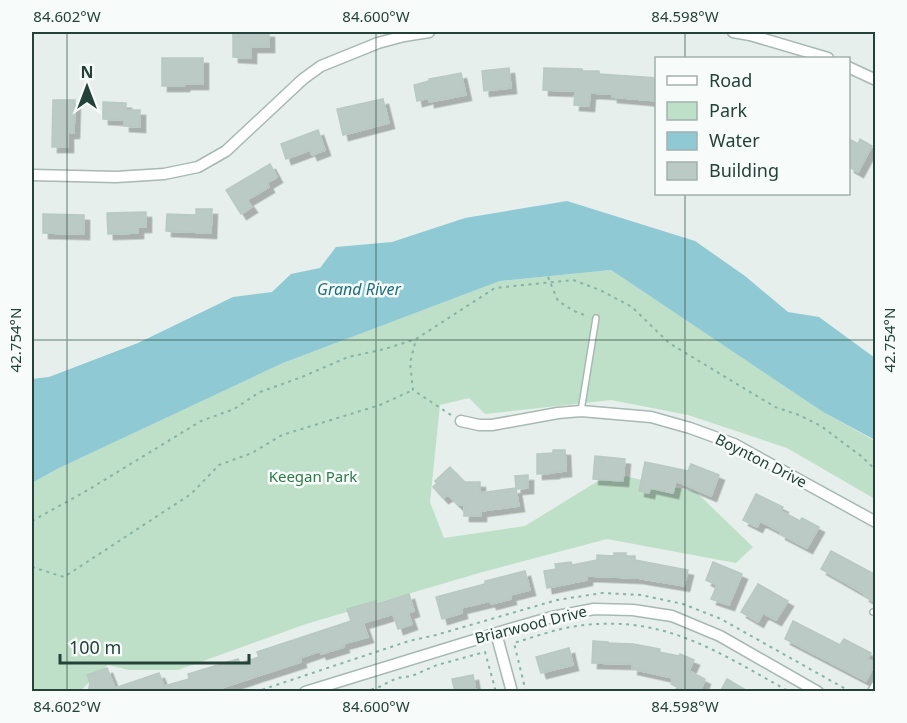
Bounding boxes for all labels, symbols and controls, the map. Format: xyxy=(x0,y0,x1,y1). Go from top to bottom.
text: 84.602°W xyxy=(33,6,101,26)
text: 84.600°W xyxy=(342,6,410,26)
text: 84.598°W xyxy=(651,6,719,26)
north arrow xyxy=(57,57,117,117)
legend xyxy=(655,57,850,195)
text: N xyxy=(80,61,94,83)
text: Road xyxy=(709,68,752,92)
text: Park xyxy=(709,98,747,122)
text: Water xyxy=(709,128,760,152)
text: Building xyxy=(709,158,779,182)
water label: Grand River xyxy=(317,278,402,300)
text: 42.754°N xyxy=(5,308,25,372)
text: 42.754°N xyxy=(879,308,899,372)
street label: Boynton Drive xyxy=(712,428,811,492)
park label: Keegan Park xyxy=(269,466,357,486)
street label: Briarwood Drive xyxy=(473,600,589,648)
scale bar xyxy=(60,627,249,665)
text: 100 m xyxy=(69,635,121,659)
text: 84.602°W xyxy=(33,696,101,716)
text: 84.600°W xyxy=(342,696,410,716)
text: 84.598°W xyxy=(651,696,719,716)

